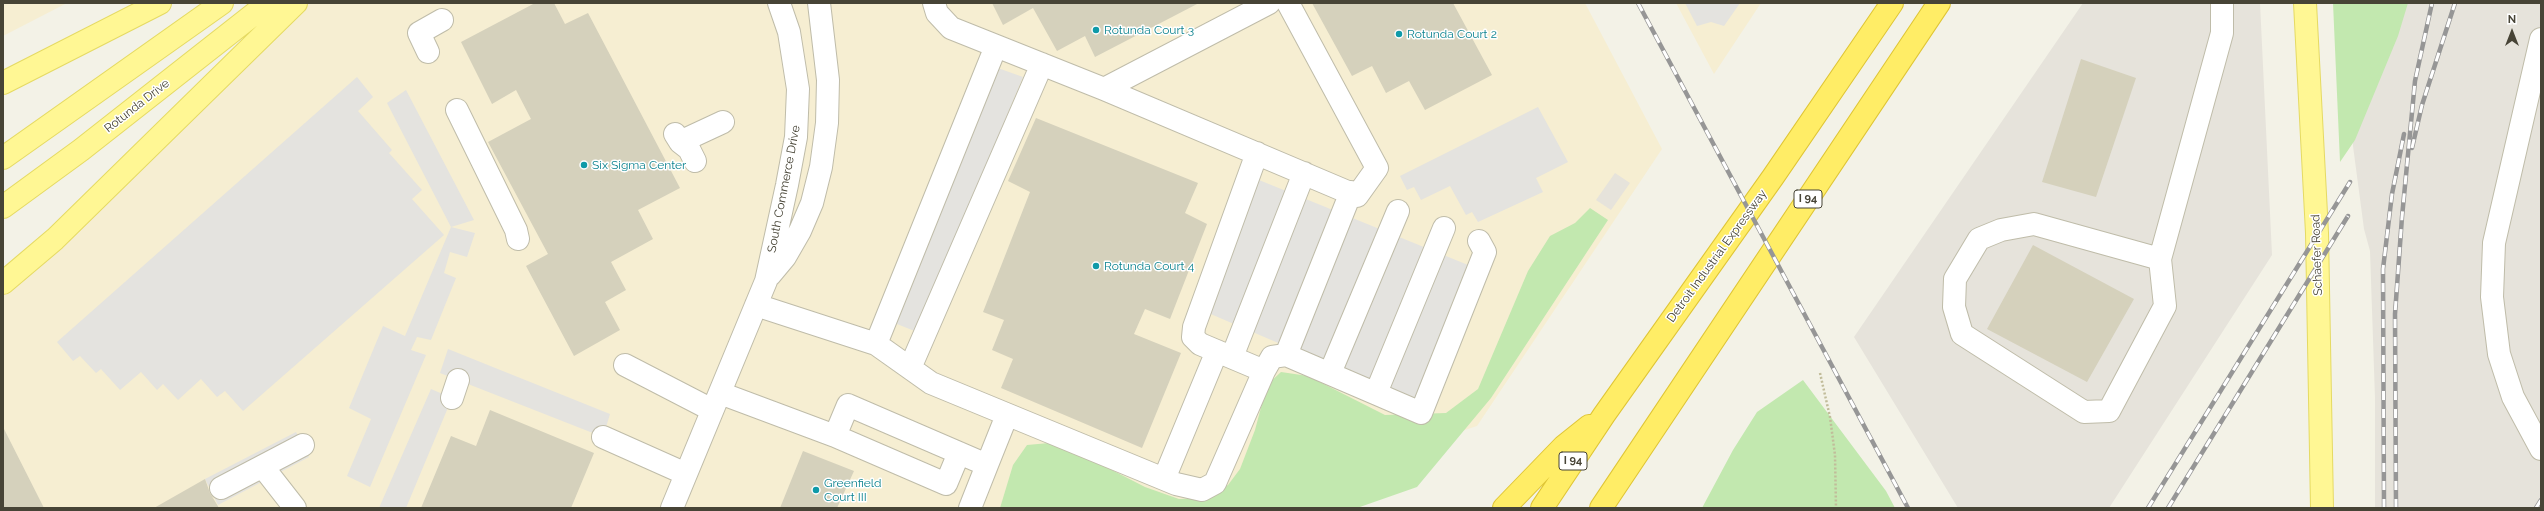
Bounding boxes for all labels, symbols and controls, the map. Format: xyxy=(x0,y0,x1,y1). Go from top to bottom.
north arrow xyxy=(2492,12,2532,52)
text: N xyxy=(2508,13,2516,26)
place label: Rotunda Court 3 xyxy=(1104,23,1194,37)
marker: Rotunda Court 3 xyxy=(1091,25,1101,35)
place label: Rotunda Court 2 xyxy=(1407,27,1497,41)
marker: Rotunda Court 2 xyxy=(1394,29,1404,39)
street label: Rotunda Drive xyxy=(102,76,172,136)
street label: South Commerce Drive xyxy=(765,124,803,254)
place label: Six Sigma Center xyxy=(592,158,686,172)
marker: Six Sigma Center xyxy=(579,160,589,170)
street label: Detroit Industrial Expressway xyxy=(1664,187,1770,325)
road number: I 94 xyxy=(1794,190,1822,208)
street label: Schaefer Road xyxy=(2308,214,2326,296)
place label: Rotunda Court 4 xyxy=(1104,259,1194,273)
marker: Rotunda Court 4 xyxy=(1091,261,1101,271)
road number: I 94 xyxy=(1559,452,1587,470)
place label: Greenfield Court III xyxy=(824,476,881,504)
marker: Greenfield Court III xyxy=(811,485,821,495)

